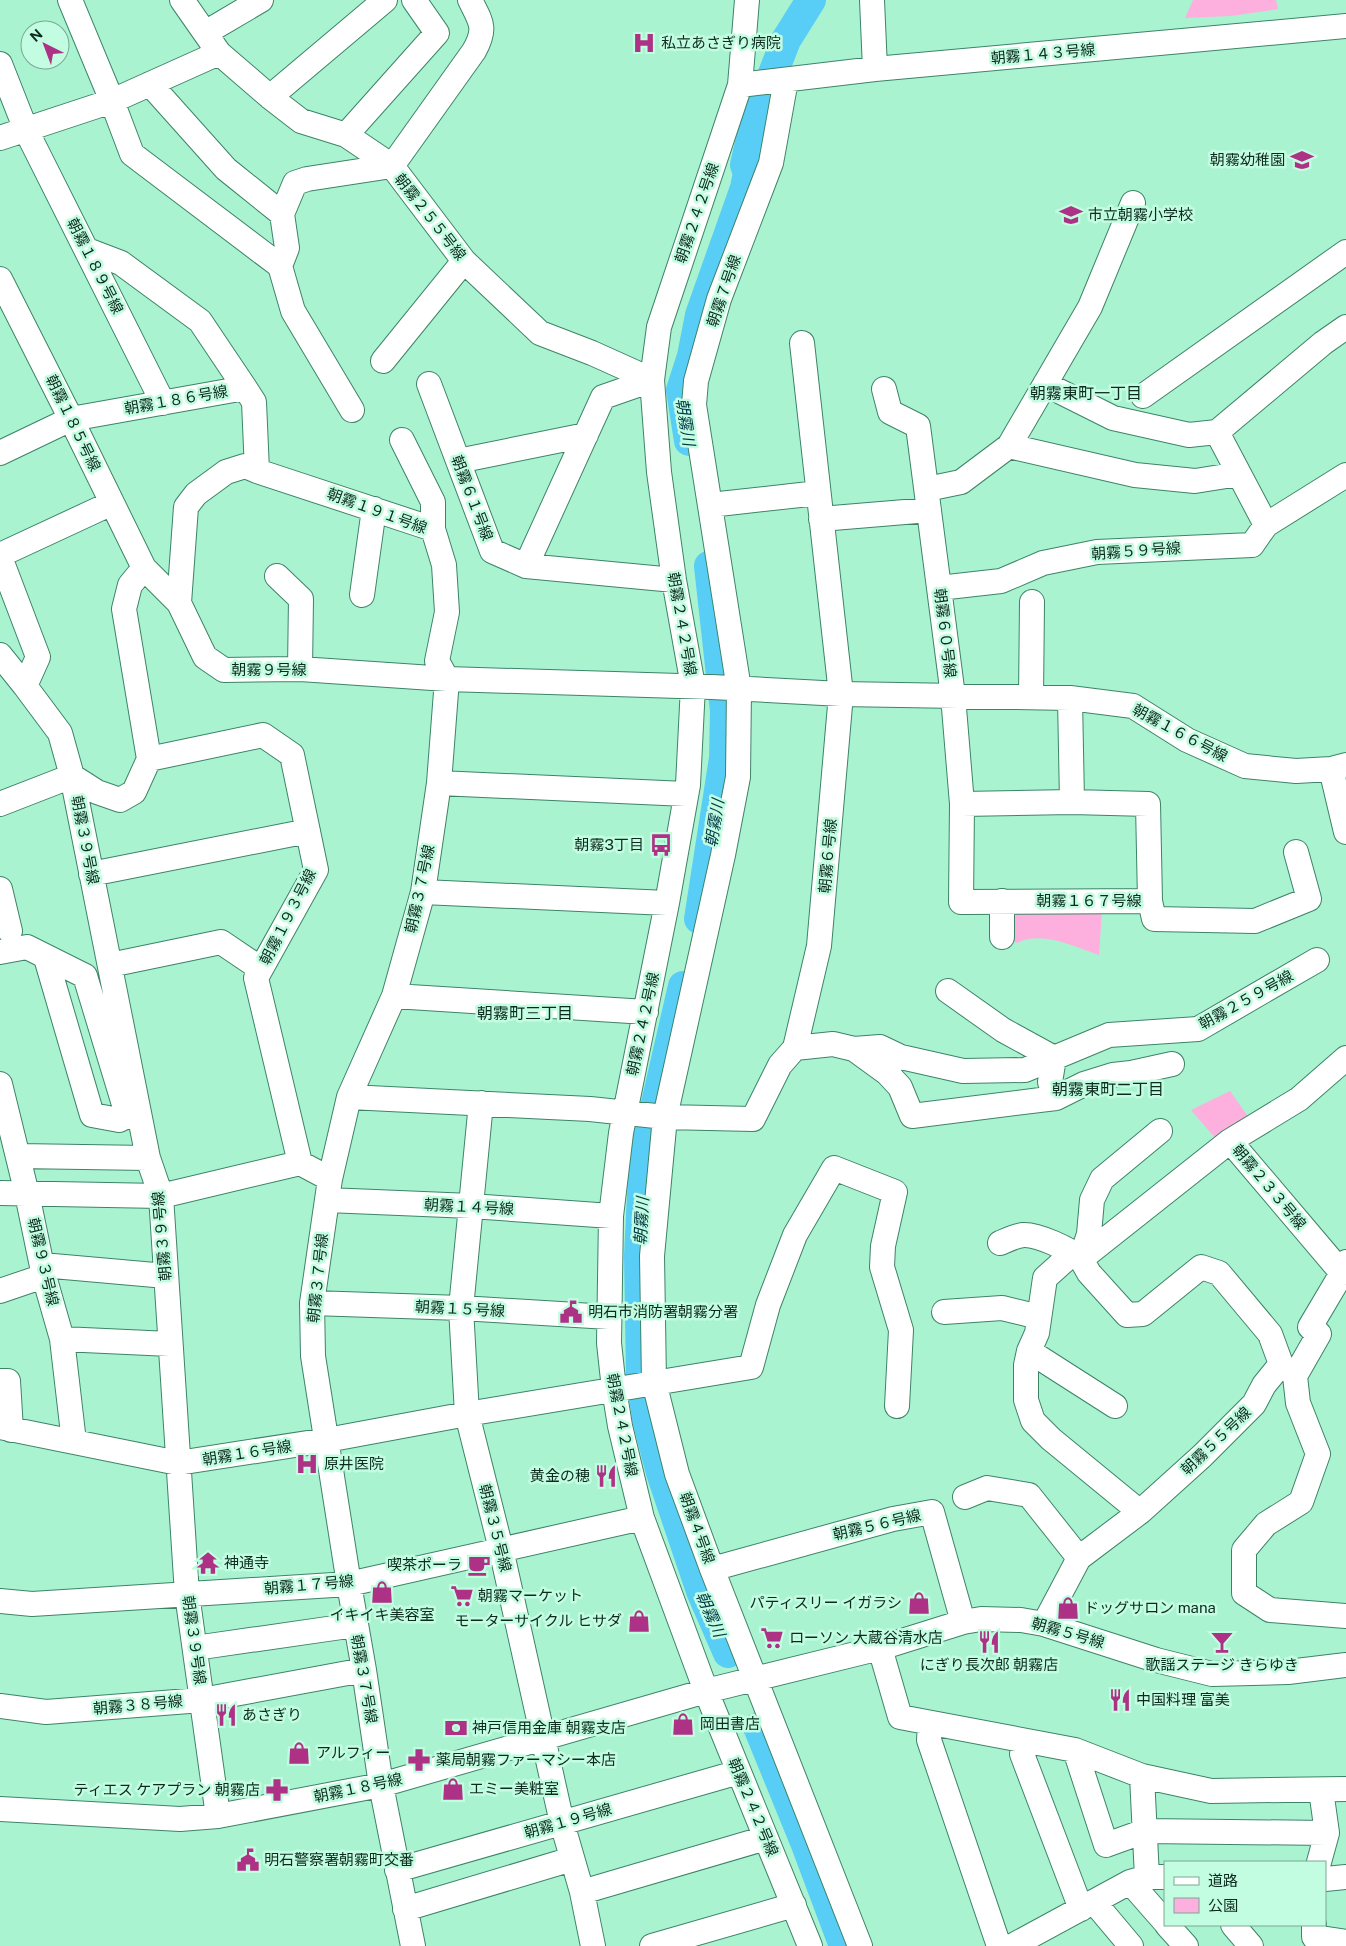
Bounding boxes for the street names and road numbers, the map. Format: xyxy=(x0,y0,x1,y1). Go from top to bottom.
street label: 朝霧１４３号線 xyxy=(990,40,1096,67)
street label: 朝霧２４２号線 xyxy=(671,160,722,265)
street label: 朝霧２５５号線 xyxy=(391,170,469,263)
street label: 朝霧１８９号線 xyxy=(64,215,127,316)
street label: 朝霧７号線 xyxy=(703,253,744,329)
street label: 朝霧１８５号線 xyxy=(43,372,104,474)
street label: 朝霧１８６号線 xyxy=(123,382,229,417)
street label: 朝霧６１号線 xyxy=(448,453,497,543)
street label: 朝霧１９１号線 xyxy=(325,485,429,536)
street label: 朝霧５９号線 xyxy=(1090,539,1181,562)
street label: 朝霧２４２号線 xyxy=(665,571,700,677)
street label: 朝霧６０号線 xyxy=(932,587,959,679)
street label: 朝霧９号線 xyxy=(231,661,307,678)
street label: 朝霧１６６号線 xyxy=(1130,700,1231,765)
street label: 朝霧３９号線 xyxy=(69,794,102,886)
street label: 朝霧６号線 xyxy=(816,818,839,894)
street label: 朝霧３７号線 xyxy=(402,843,437,935)
street label: 朝霧１９３号線 xyxy=(256,866,319,967)
street label: 朝霧１６７号線 xyxy=(1036,892,1142,909)
street label: 朝霧２５９号線 xyxy=(1196,967,1296,1032)
street label: 朝霧２４２号線 xyxy=(623,971,662,1077)
street label: 朝霧２３３号線 xyxy=(1229,1141,1310,1232)
street label: 朝霧３９号線 xyxy=(149,1190,174,1282)
street label: 朝霧１４号線 xyxy=(424,1196,514,1217)
street label: 朝霧９３号線 xyxy=(25,1216,62,1308)
street label: 朝霧３７号線 xyxy=(304,1232,331,1324)
street label: 朝霧１５号線 xyxy=(415,1298,505,1319)
street label: 朝霧２４２号線 xyxy=(604,1372,641,1478)
street label: 朝霧５５号線 xyxy=(1177,1403,1254,1478)
street label: 朝霧１６号線 xyxy=(201,1437,293,1468)
street label: 朝霧３５号線 xyxy=(476,1482,515,1574)
street label: 朝霧４号線 xyxy=(677,1490,718,1566)
street label: 朝霧５６号線 xyxy=(831,1506,923,1543)
street label: 朝霧１７号線 xyxy=(263,1572,355,1597)
street label: 朝霧３９号線 xyxy=(180,1594,209,1686)
street label: 朝霧５号線 xyxy=(1030,1614,1107,1651)
street label: 朝霧３７号線 xyxy=(348,1633,381,1725)
street label: 朝霧３８号線 xyxy=(92,1692,184,1717)
street label: 朝霧２４２号線 xyxy=(725,1755,782,1858)
street label: 朝霧１８号線 xyxy=(312,1770,404,1805)
street label: 朝霧１９号線 xyxy=(522,1800,613,1841)

